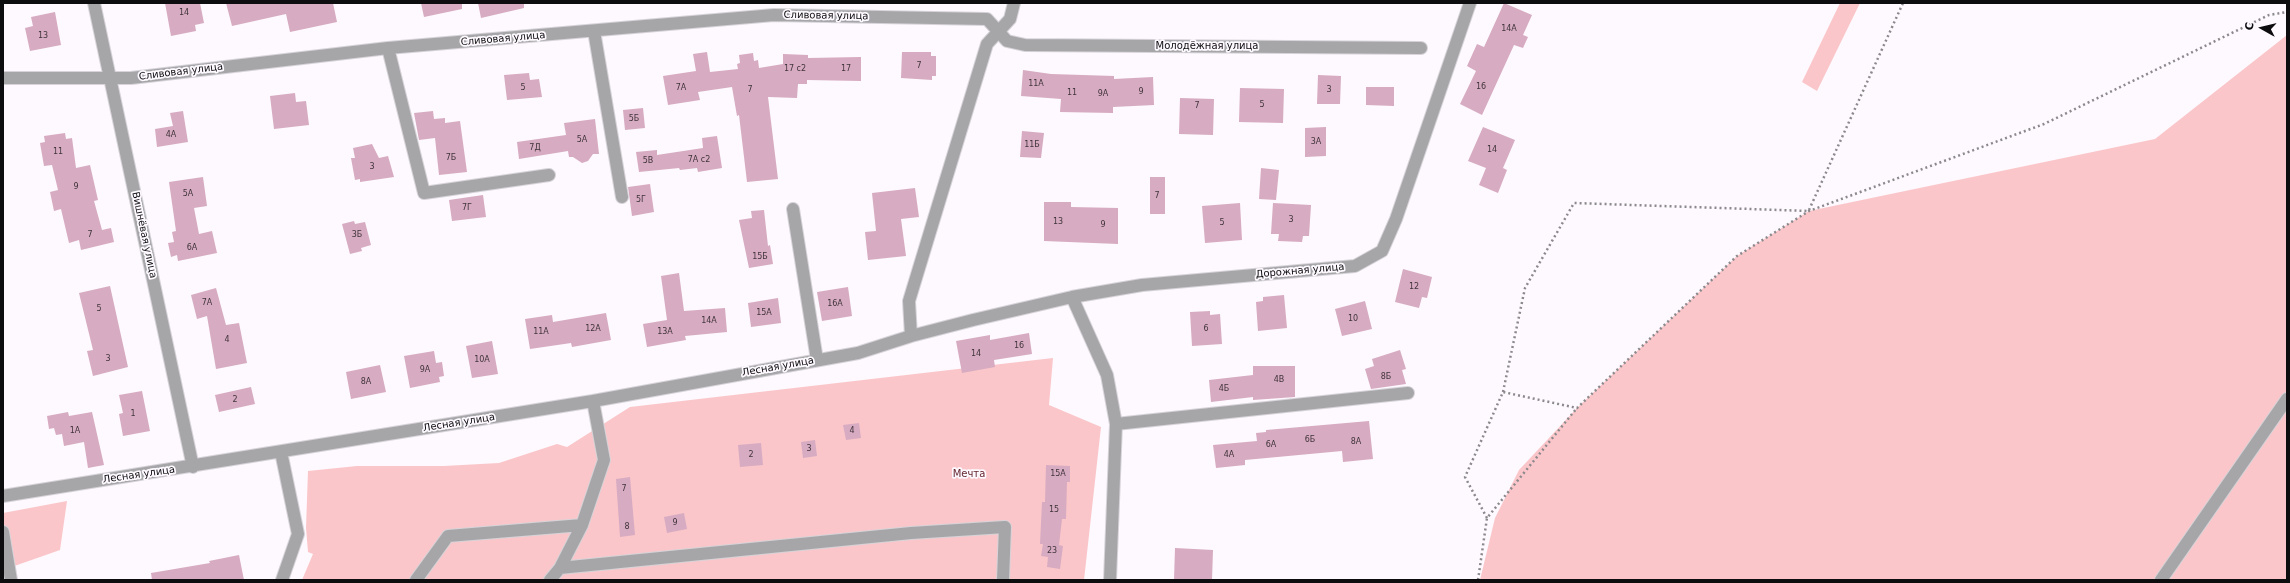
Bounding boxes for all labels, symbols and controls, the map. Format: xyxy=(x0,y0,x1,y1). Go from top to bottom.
house number: 14 xyxy=(179,8,189,18)
north arrow xyxy=(2242,8,2282,48)
street label: Сливовая улица xyxy=(783,9,869,23)
text: С xyxy=(2243,21,2257,31)
house number: 14А xyxy=(1501,24,1517,34)
street label: Сливовая улица xyxy=(460,29,546,49)
house number: 13 xyxy=(38,31,48,41)
street label: Молодёжная улица xyxy=(1156,40,1258,52)
street label: Сливовая улица xyxy=(138,61,224,83)
house number: 7 xyxy=(916,61,922,71)
house number: 17 с2 xyxy=(784,64,806,74)
house number: 17 xyxy=(841,64,851,74)
house number: 11А xyxy=(1028,79,1044,89)
house number: 16 xyxy=(1476,82,1486,92)
house number: 5 xyxy=(520,83,526,93)
house number: 7А xyxy=(676,83,686,93)
house number: 7 xyxy=(747,85,753,95)
house number: 3 xyxy=(1326,85,1332,95)
house number: 9 xyxy=(1138,87,1144,97)
house number: 11 xyxy=(1067,88,1077,98)
house number: 9А xyxy=(1098,89,1108,99)
house number: 5 xyxy=(1259,100,1265,110)
house number: 7 xyxy=(1194,101,1200,111)
house number: 5Б xyxy=(629,114,639,124)
house number: 4А xyxy=(166,130,176,140)
house number: 5А xyxy=(577,135,587,145)
house number: 3А xyxy=(1311,137,1321,147)
house number: 11Б xyxy=(1024,140,1040,150)
house number: 7Д xyxy=(529,143,541,153)
house number: 14 xyxy=(1487,145,1497,155)
house number: 11 xyxy=(53,147,63,157)
house number: 7Б xyxy=(446,153,456,163)
house number: 7А с2 xyxy=(688,155,710,165)
house number: 5В xyxy=(643,156,653,166)
house number: 3 xyxy=(369,162,375,172)
house number: 9 xyxy=(73,182,79,192)
house number: 5А xyxy=(183,189,193,199)
street label: Вишнёвая улица xyxy=(129,191,159,279)
house number: 7 xyxy=(1154,191,1160,201)
house number: 5Г xyxy=(636,195,646,205)
house number: 7Г xyxy=(462,203,472,213)
house number: 3 xyxy=(1288,215,1294,225)
house number: 13 xyxy=(1053,217,1063,227)
house number: 5 xyxy=(1219,218,1225,228)
house number: 9 xyxy=(1100,220,1106,230)
house number: 7 xyxy=(87,230,93,240)
house number: 3Б xyxy=(352,230,362,240)
house number: 6А xyxy=(187,243,197,253)
house number: 15Б xyxy=(752,252,768,262)
street label: Дорожная улица xyxy=(1255,261,1345,281)
house number: 12 xyxy=(1409,282,1419,292)
house number: 7А xyxy=(202,298,212,308)
house number: 16А xyxy=(827,299,843,309)
house number: 5 xyxy=(96,304,102,314)
house number: 15А xyxy=(756,308,772,318)
house number: 10 xyxy=(1348,314,1358,324)
house number: 14А xyxy=(701,316,717,326)
house number: 12А xyxy=(585,324,601,334)
house number: 6 xyxy=(1203,324,1209,334)
house number: 11А xyxy=(533,327,549,337)
house number: 13А xyxy=(657,327,673,337)
house number: 4 xyxy=(224,335,230,345)
house number: 16 xyxy=(1014,341,1024,351)
house number: 14 xyxy=(971,349,981,359)
house number: 3 xyxy=(105,354,111,364)
house number: 10А xyxy=(474,355,490,365)
street label: Лесная улица xyxy=(741,355,815,379)
house number: 9А xyxy=(420,365,430,375)
house number: 8Б xyxy=(1381,372,1391,382)
house number: 4В xyxy=(1274,375,1284,385)
house number: 8А xyxy=(361,377,371,387)
house number: 4Б xyxy=(1219,384,1229,394)
house number: 2 xyxy=(232,395,238,405)
house number: 1 xyxy=(130,409,136,419)
street label: Лесная улица xyxy=(422,411,496,435)
house number: 1А xyxy=(70,426,80,436)
house number: 4 xyxy=(849,426,855,436)
house number: 6Б xyxy=(1305,435,1315,445)
house number: 8А xyxy=(1351,437,1361,447)
house number: 6А xyxy=(1266,440,1276,450)
house number: 3 xyxy=(806,444,812,454)
house number: 2 xyxy=(748,450,754,460)
house number: 4А xyxy=(1224,450,1234,460)
street label: Лесная улица xyxy=(102,464,176,486)
park label: Мечта xyxy=(953,468,985,480)
house number: 15А xyxy=(1050,469,1066,479)
house number: 7 xyxy=(621,484,627,494)
house number: 15 xyxy=(1049,505,1059,515)
house number: 9 xyxy=(672,518,678,528)
house number: 8 xyxy=(624,522,630,532)
house number: 23 xyxy=(1047,546,1057,556)

